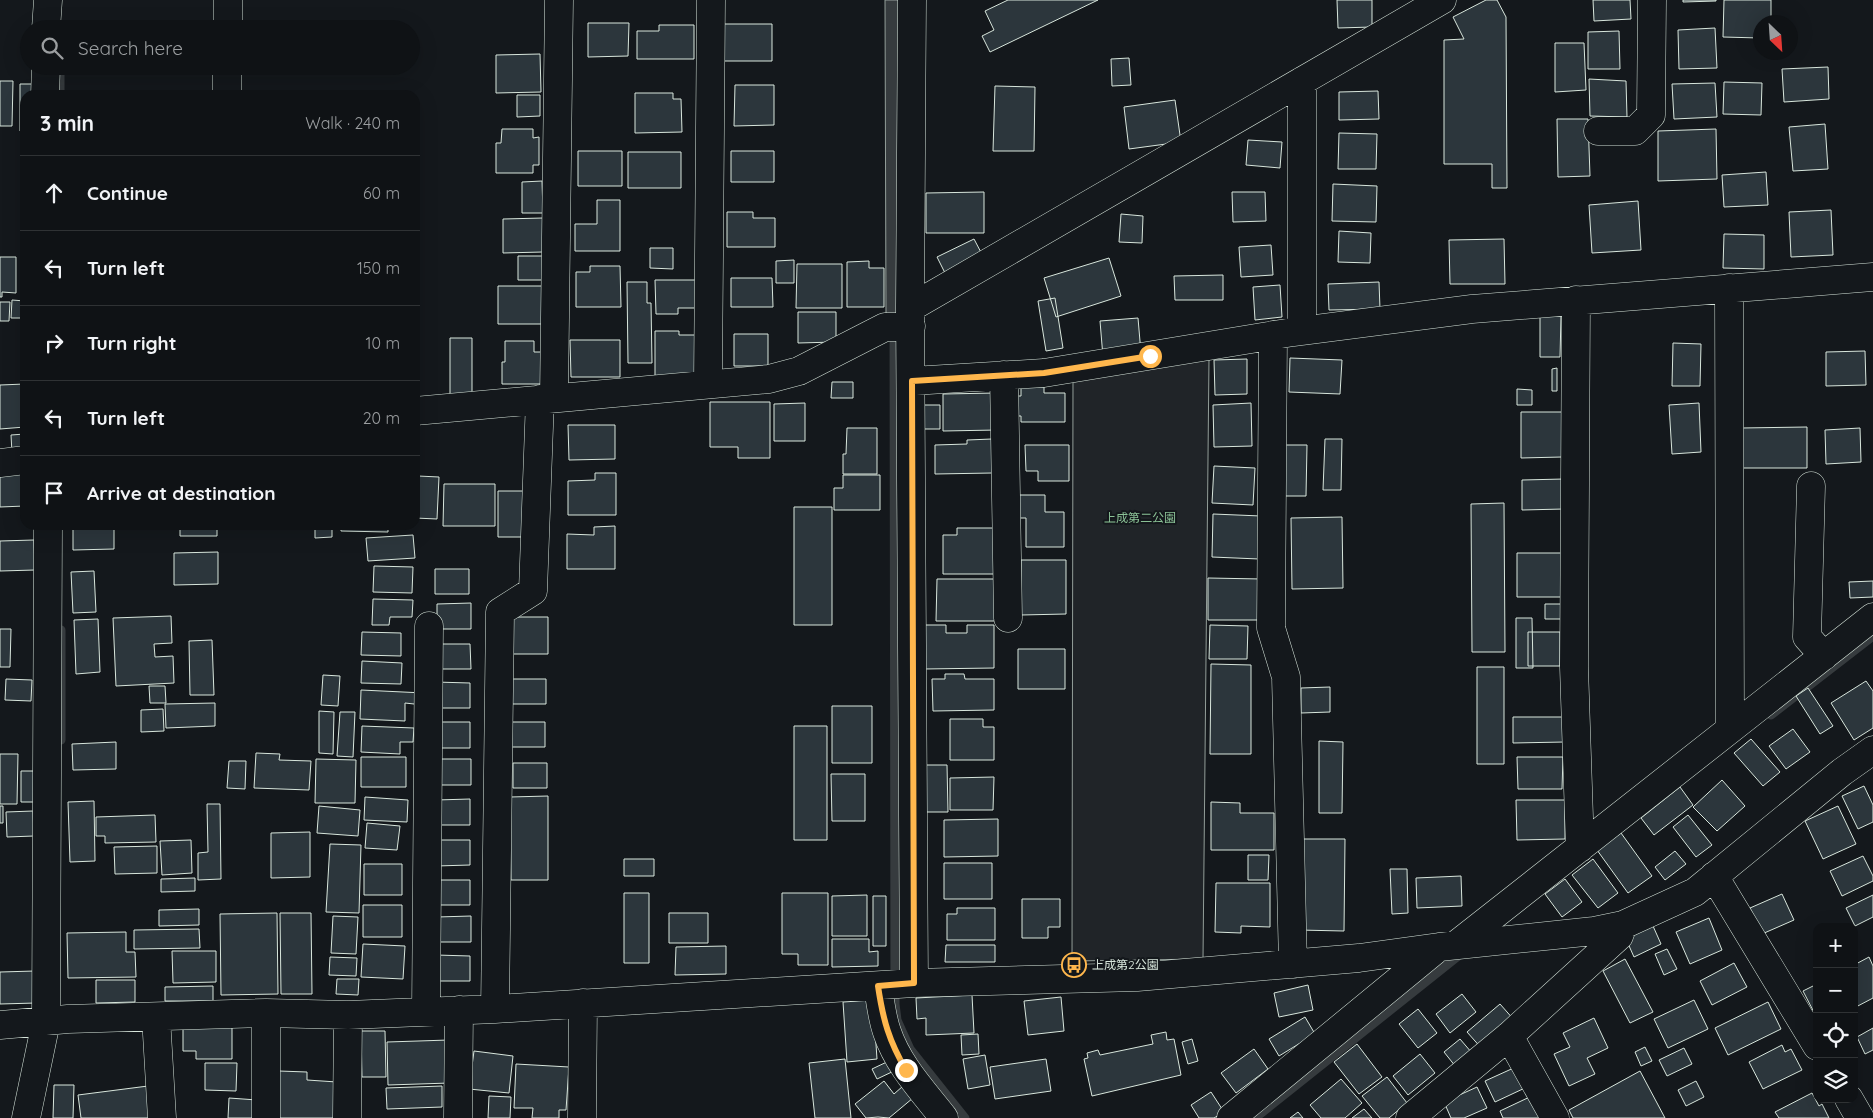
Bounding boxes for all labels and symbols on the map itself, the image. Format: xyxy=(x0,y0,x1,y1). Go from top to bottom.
north arrow xyxy=(1753,15,1798,60)
route start xyxy=(1139,345,1162,368)
park label: 上成第二公園 xyxy=(1104,510,1176,525)
bus stop icon: 上成第2公園 xyxy=(1061,952,1087,978)
place label: 上成第2公園 xyxy=(1092,957,1159,972)
route end xyxy=(895,1059,918,1082)

